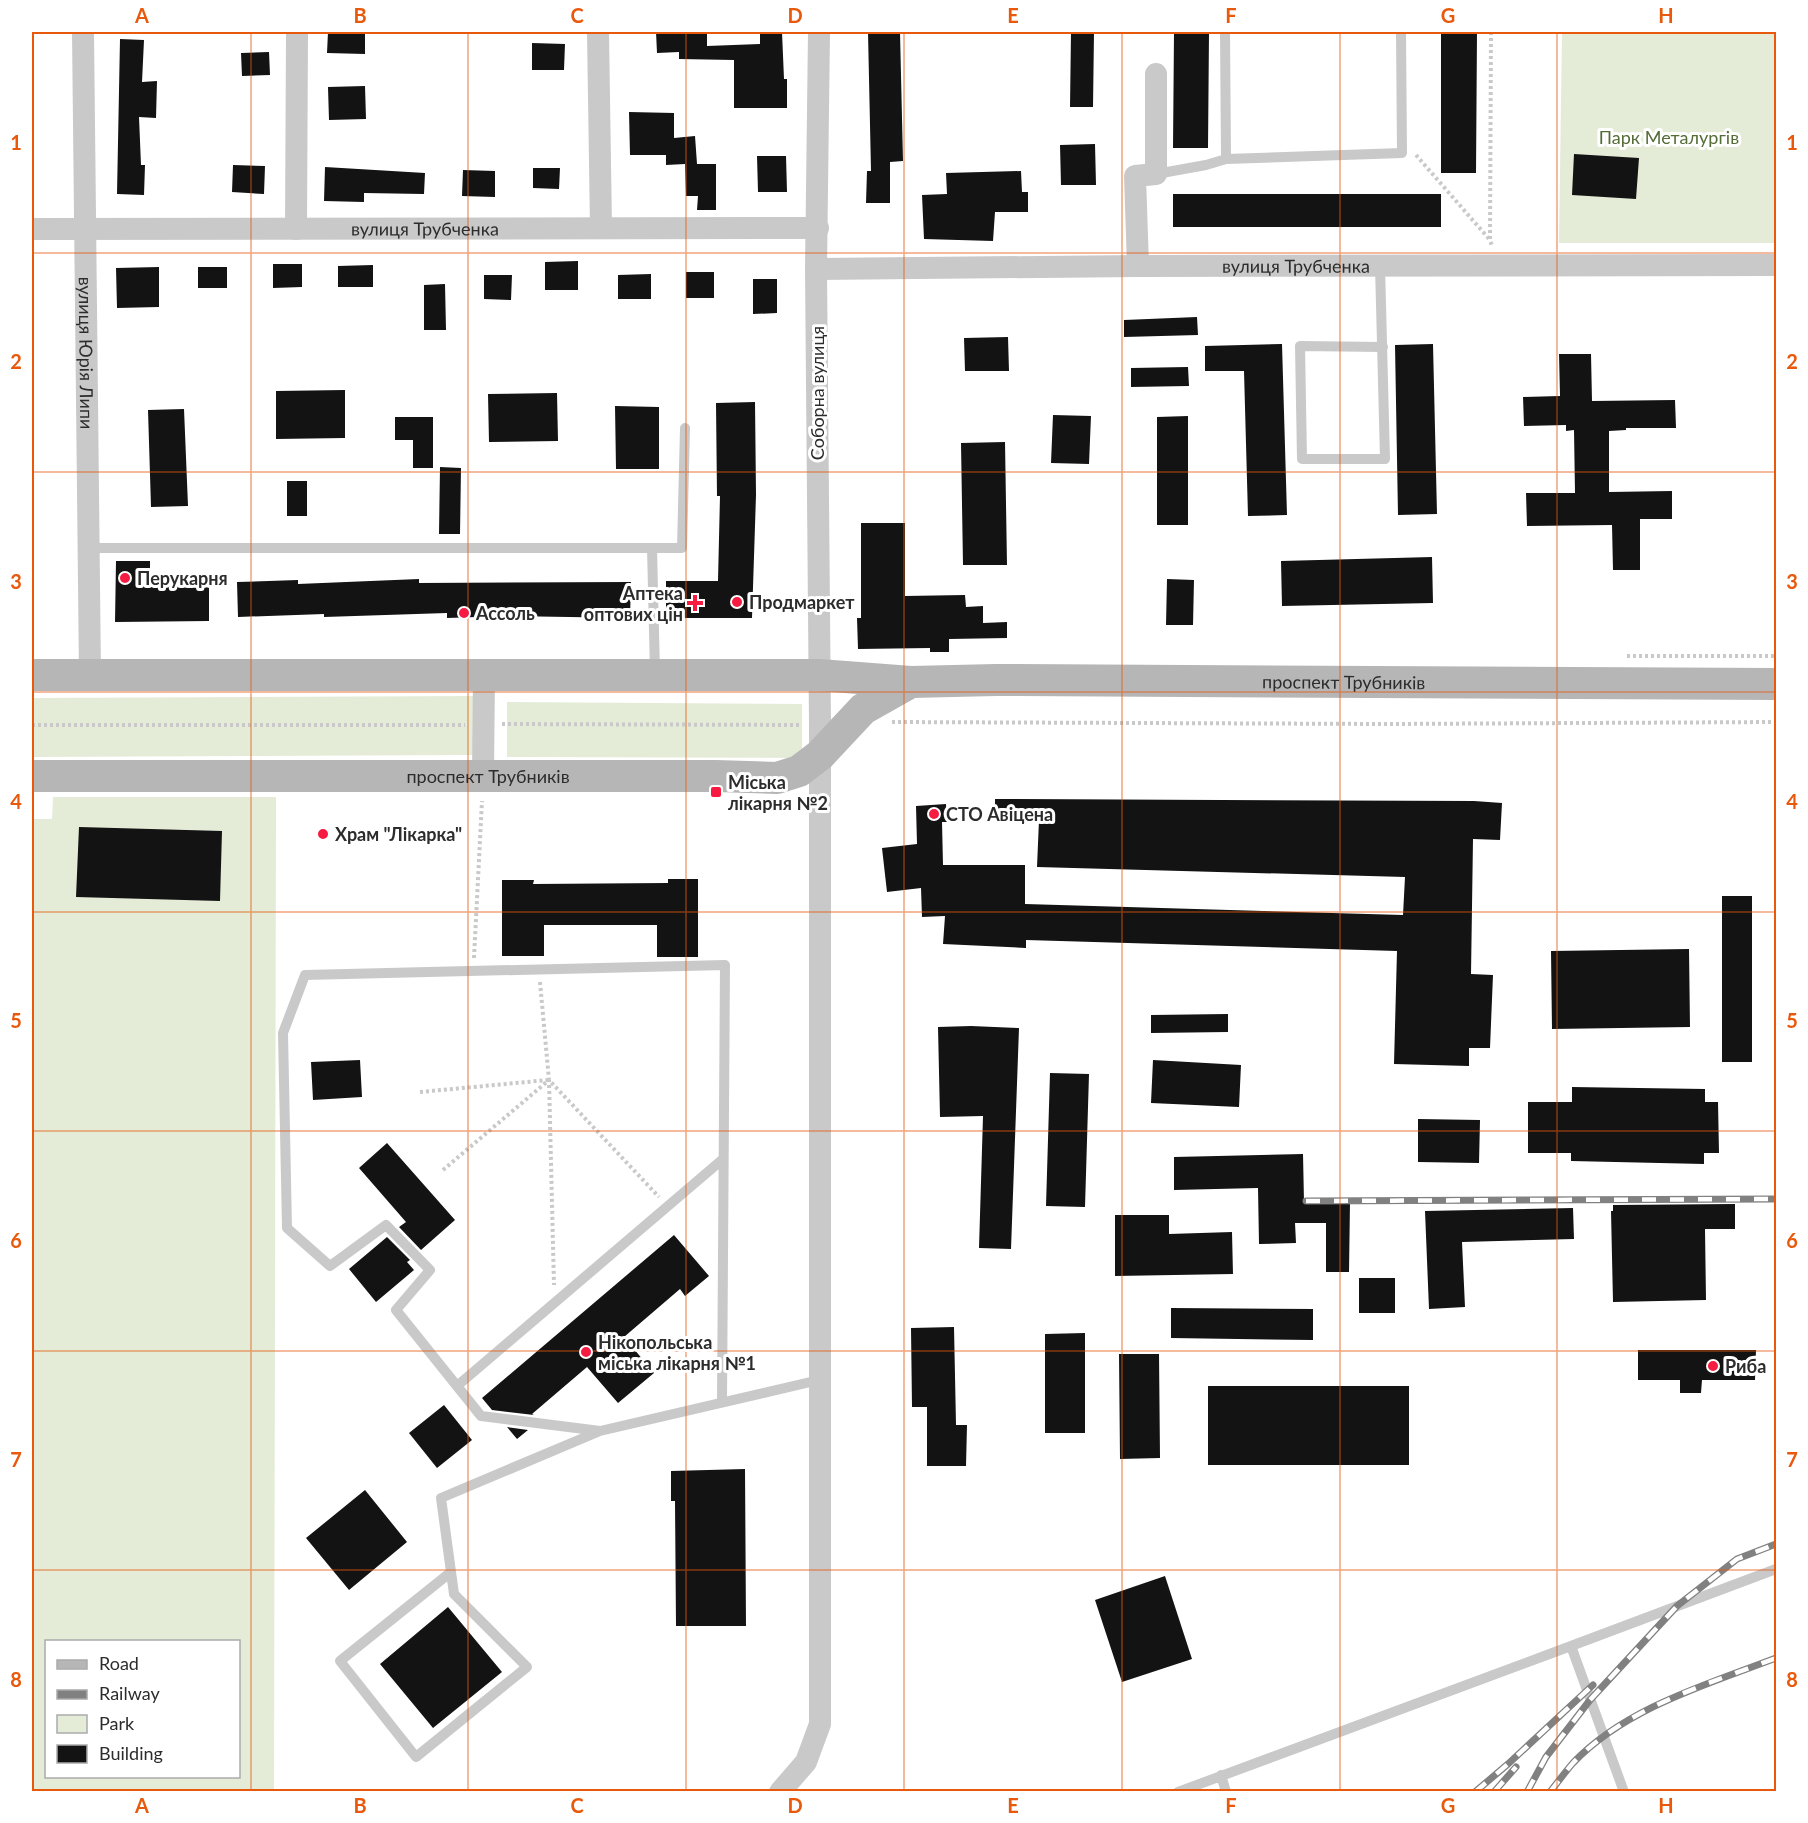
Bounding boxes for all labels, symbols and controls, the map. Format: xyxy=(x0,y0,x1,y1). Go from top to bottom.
text: A xyxy=(134,3,149,27)
text: B xyxy=(353,3,367,27)
text: C xyxy=(570,3,584,27)
text: D xyxy=(787,3,803,27)
text: E xyxy=(1007,3,1019,27)
text: F xyxy=(1225,3,1237,27)
text: G xyxy=(1441,3,1455,27)
text: H xyxy=(1658,3,1674,27)
park label: Парк Металургів xyxy=(1599,126,1739,148)
text: 1 xyxy=(10,130,22,154)
text: 1 xyxy=(1786,130,1798,154)
street label: вулиця Трубченка xyxy=(351,217,499,240)
street label: вулиця Трубченка xyxy=(1222,255,1370,277)
street label: вулиця Юрія Липи xyxy=(75,276,98,429)
street label: Соборна вулиця xyxy=(806,326,828,460)
text: 2 xyxy=(10,349,22,373)
text: 2 xyxy=(1786,349,1798,373)
place label: Перукарня xyxy=(137,567,228,589)
text: 3 xyxy=(10,569,22,593)
text: 3 xyxy=(1786,569,1798,593)
marker: Перукарня xyxy=(118,571,132,585)
place label: Аптека оптових цін xyxy=(584,582,683,625)
place label: Продмаркет xyxy=(749,591,855,613)
marker: Продмаркет xyxy=(730,595,744,609)
marker: Аптека оптових цін xyxy=(688,596,702,610)
place label: Ассоль xyxy=(475,602,535,624)
marker: Ассоль xyxy=(457,606,471,620)
street label: проспект Трубників xyxy=(1262,670,1425,693)
street label: проспект Трубників xyxy=(406,765,570,787)
place label: Міська лікарня №2 xyxy=(728,771,828,814)
marker: Міська лікарня №2 xyxy=(709,785,723,799)
text: 4 xyxy=(10,789,22,813)
text: 4 xyxy=(1786,789,1798,813)
place label: СТО Авіцена xyxy=(946,803,1053,825)
marker: СТО Авіцена xyxy=(927,807,941,821)
place label: Храм "Лікарка" xyxy=(335,823,462,845)
marker: Храм "Лікарка" xyxy=(316,827,330,841)
text: 5 xyxy=(10,1008,22,1032)
text: 5 xyxy=(1786,1008,1798,1032)
text: 6 xyxy=(10,1228,22,1252)
text: 6 xyxy=(1786,1228,1798,1252)
place label: Нікопольська міська лікарня №1 xyxy=(598,1331,756,1374)
marker: Нікопольська міська лікарня №1 xyxy=(579,1345,593,1359)
place label: Риба xyxy=(1725,1355,1766,1377)
marker: Риба xyxy=(1706,1359,1720,1373)
text: 7 xyxy=(10,1447,22,1471)
text: 7 xyxy=(1786,1447,1798,1471)
legend xyxy=(45,1640,240,1778)
text: Road xyxy=(99,1652,139,1674)
text: 8 xyxy=(10,1667,22,1691)
text: 8 xyxy=(1786,1667,1798,1691)
text: Railway xyxy=(99,1682,160,1704)
text: Park xyxy=(99,1712,135,1734)
text: Building xyxy=(99,1742,163,1764)
text: A xyxy=(134,1793,149,1817)
text: B xyxy=(353,1793,367,1817)
text: C xyxy=(570,1793,584,1817)
text: D xyxy=(787,1793,803,1817)
text: E xyxy=(1007,1793,1019,1817)
text: F xyxy=(1225,1793,1237,1817)
text: G xyxy=(1441,1793,1455,1817)
text: H xyxy=(1658,1793,1674,1817)

